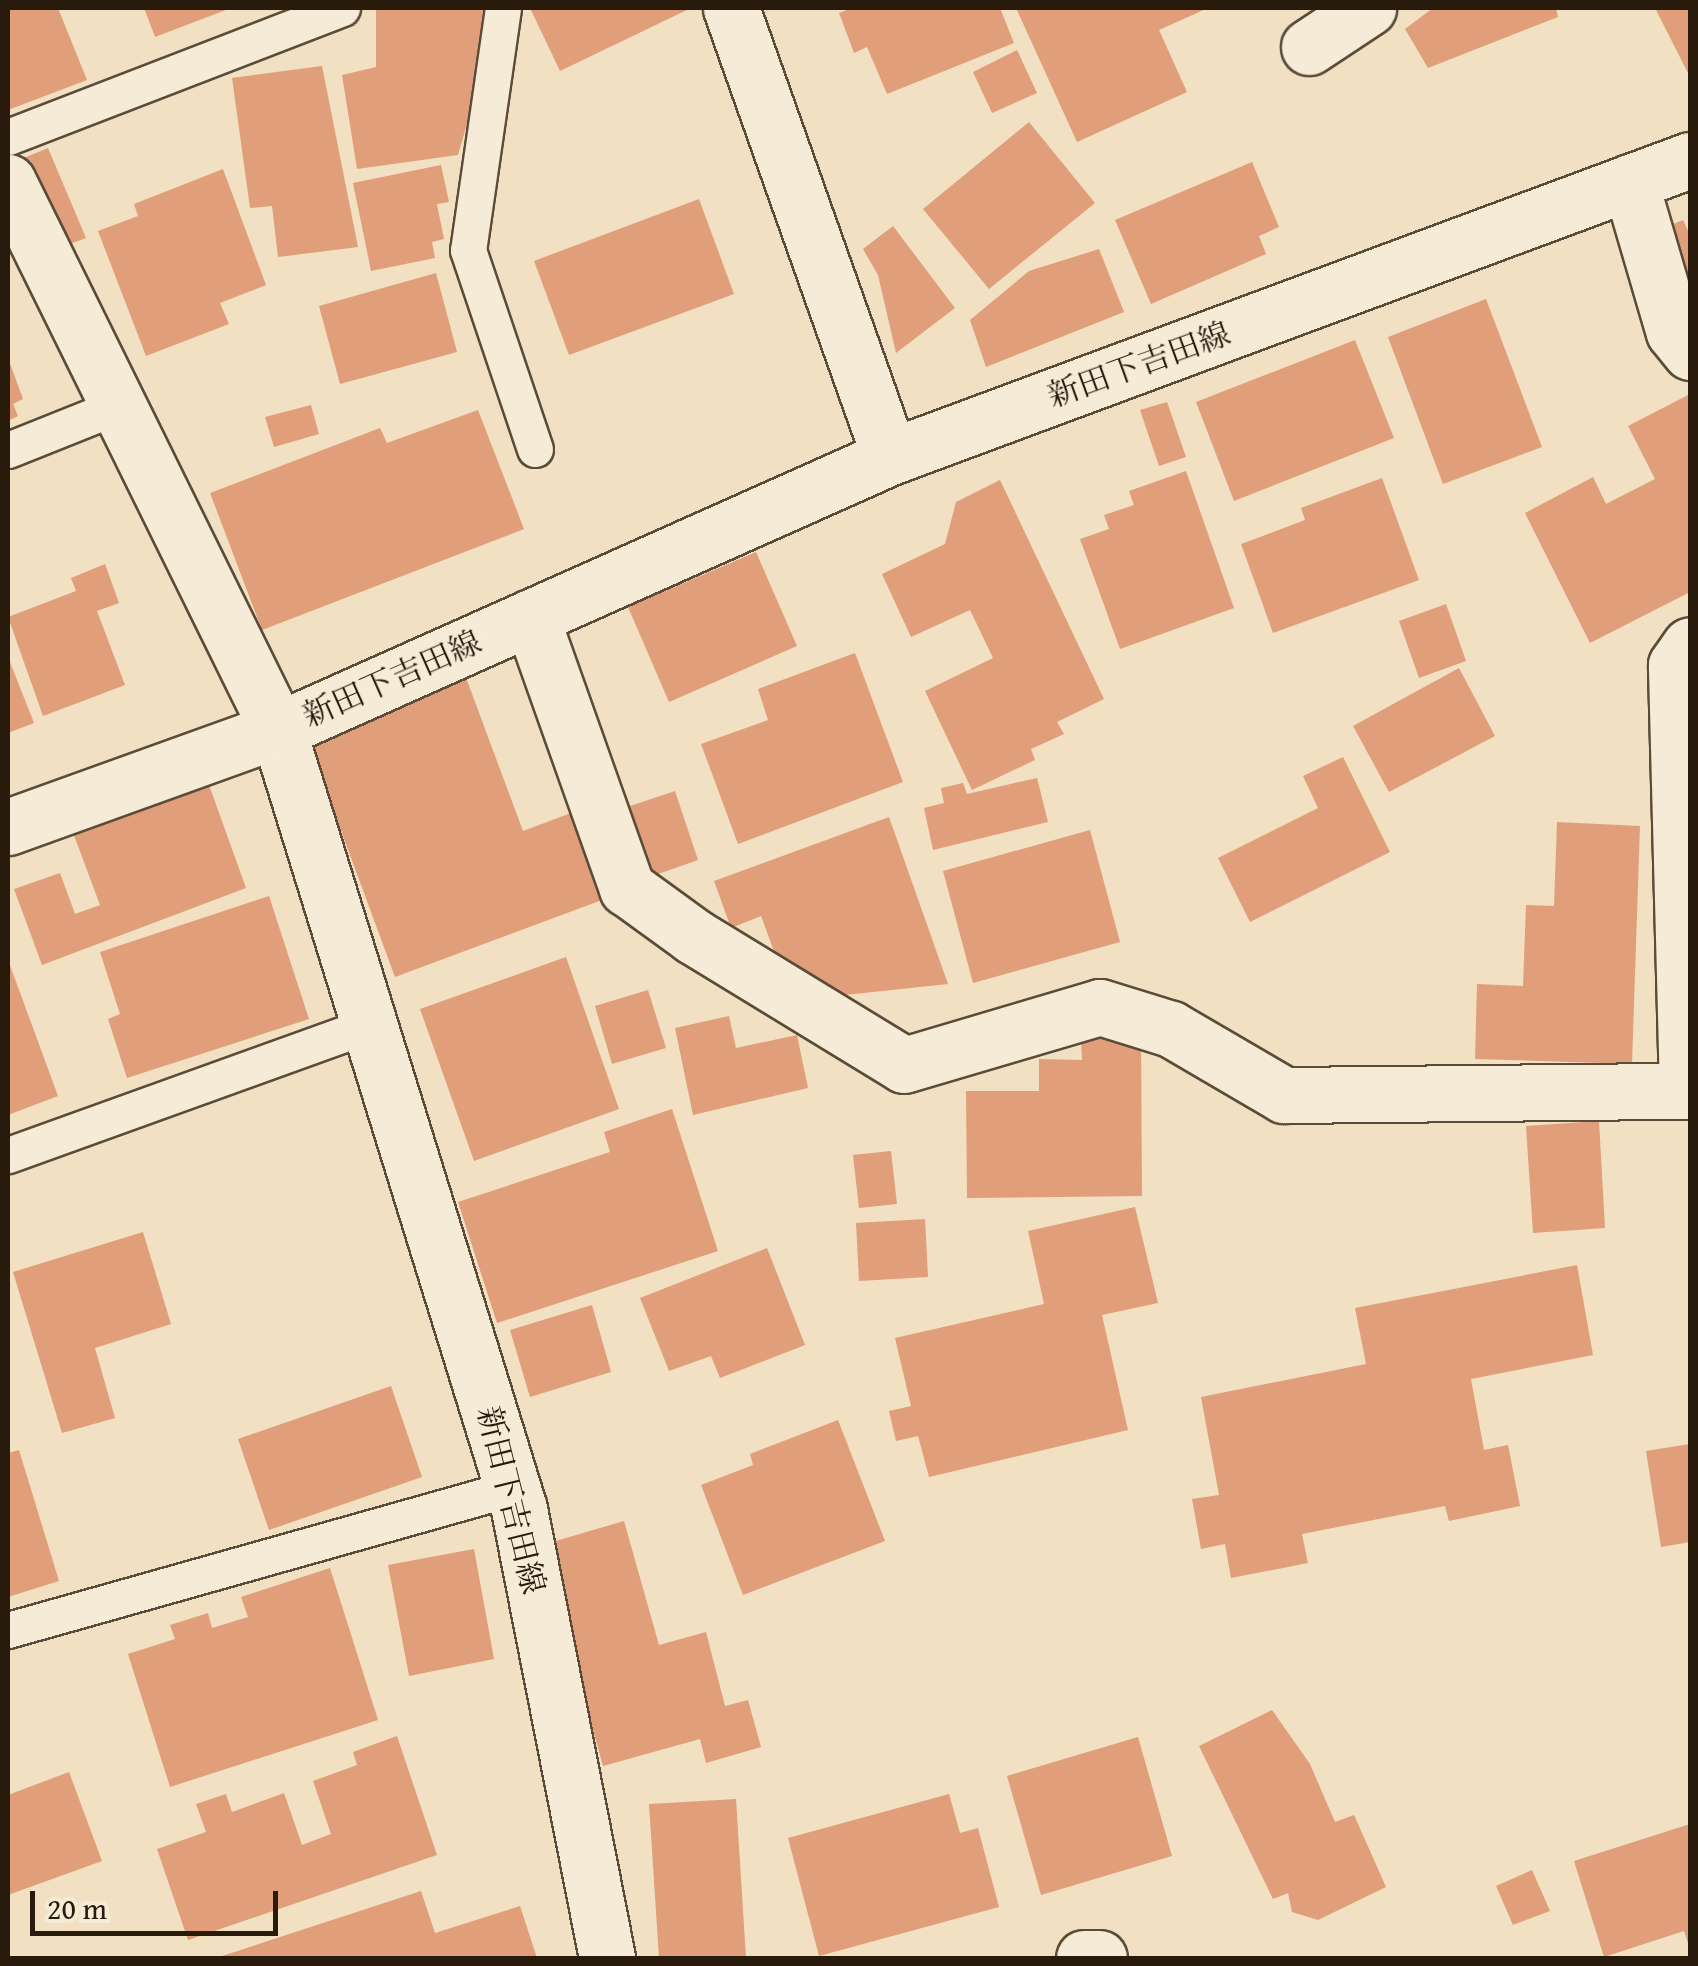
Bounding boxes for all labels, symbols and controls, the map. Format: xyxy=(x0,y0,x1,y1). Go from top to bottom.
street label: 新田下吉田線 xyxy=(1042,314,1236,416)
street label: 新田下吉田線 xyxy=(296,622,488,736)
street label: 新田下吉田線 xyxy=(469,1402,553,1598)
scale bar xyxy=(35,1871,282,1933)
text: 20 m xyxy=(47,1886,107,1930)

